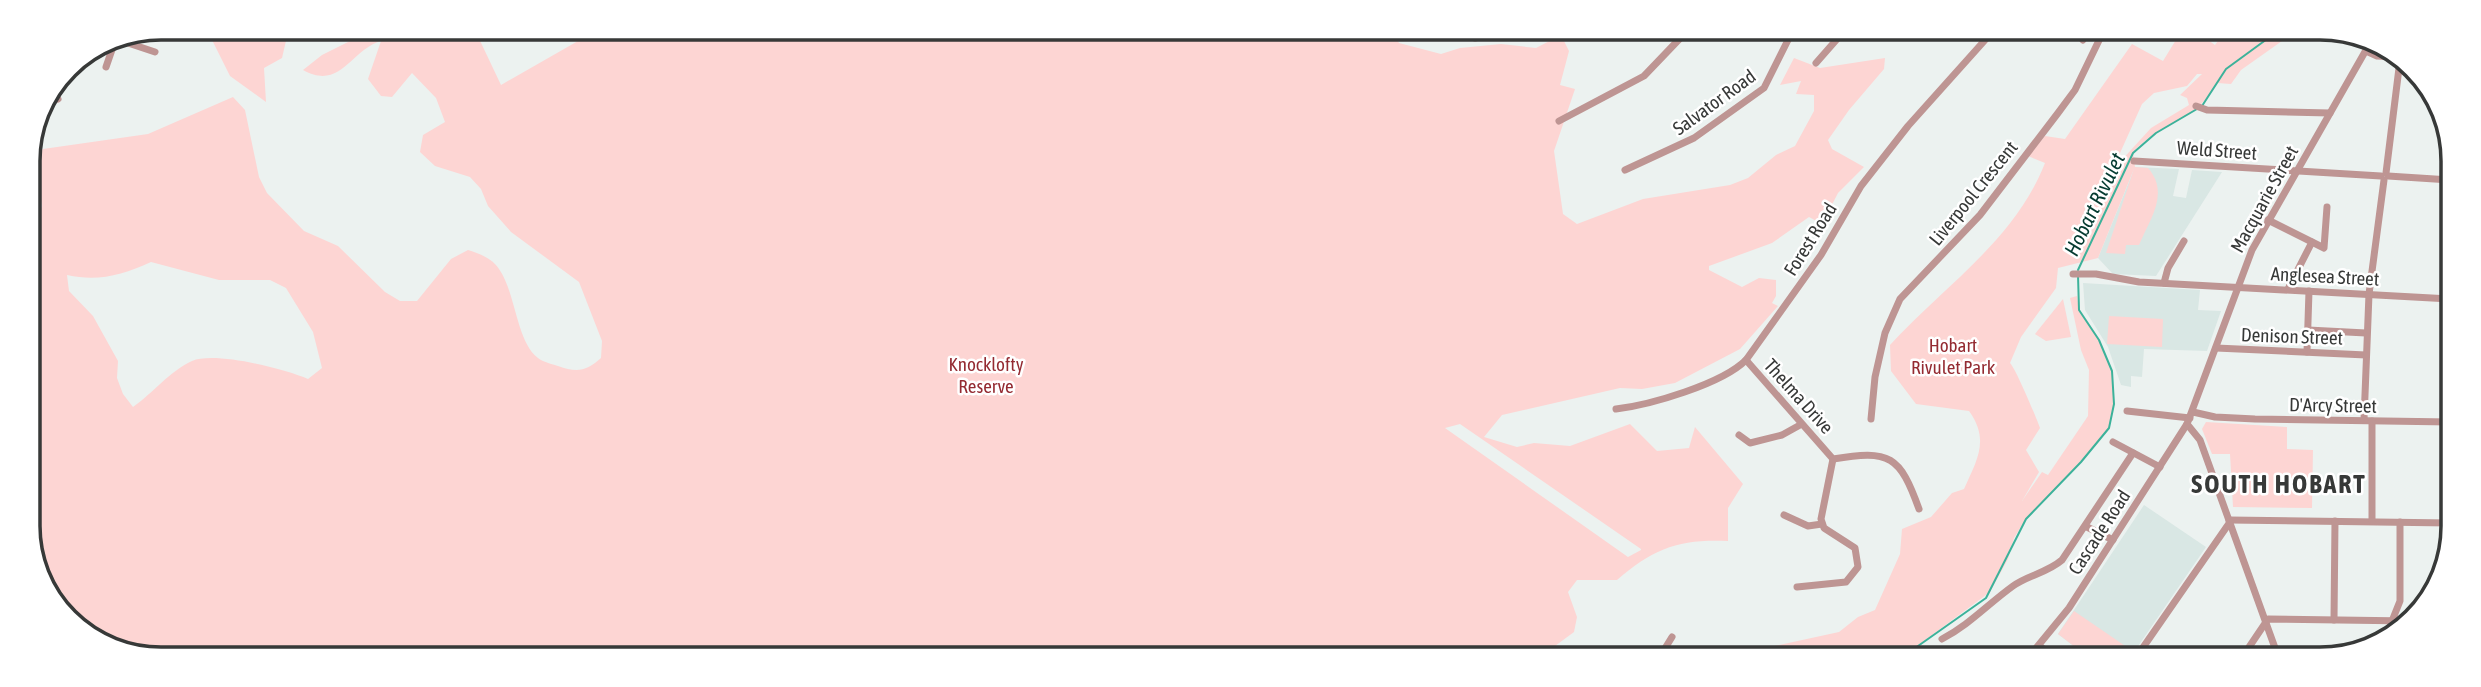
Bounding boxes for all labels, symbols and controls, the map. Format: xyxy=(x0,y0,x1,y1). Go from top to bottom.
street label: Salvator Road xyxy=(1668,65,1760,139)
street label: Liverpool Crescent xyxy=(1924,136,2022,250)
street label: Weld Street xyxy=(2176,136,2258,164)
street label: Macquarie Street xyxy=(2226,142,2302,256)
water label: Hobart Rivulet xyxy=(2059,149,2129,259)
street label: Forest Road xyxy=(1779,199,1841,279)
street label: Anglesea Street xyxy=(2270,262,2380,290)
street label: Denison Street xyxy=(2241,323,2343,349)
park label: Hobart Rivulet Park xyxy=(1911,334,1996,378)
park label: Knocklofty Reserve xyxy=(948,353,1024,397)
street label: Thelma Drive xyxy=(1760,354,1838,438)
street label: D'Arcy Street xyxy=(2289,393,2377,417)
district label: SOUTH HOBART xyxy=(2191,469,2367,499)
street label: Cascade Road xyxy=(2064,486,2134,578)

